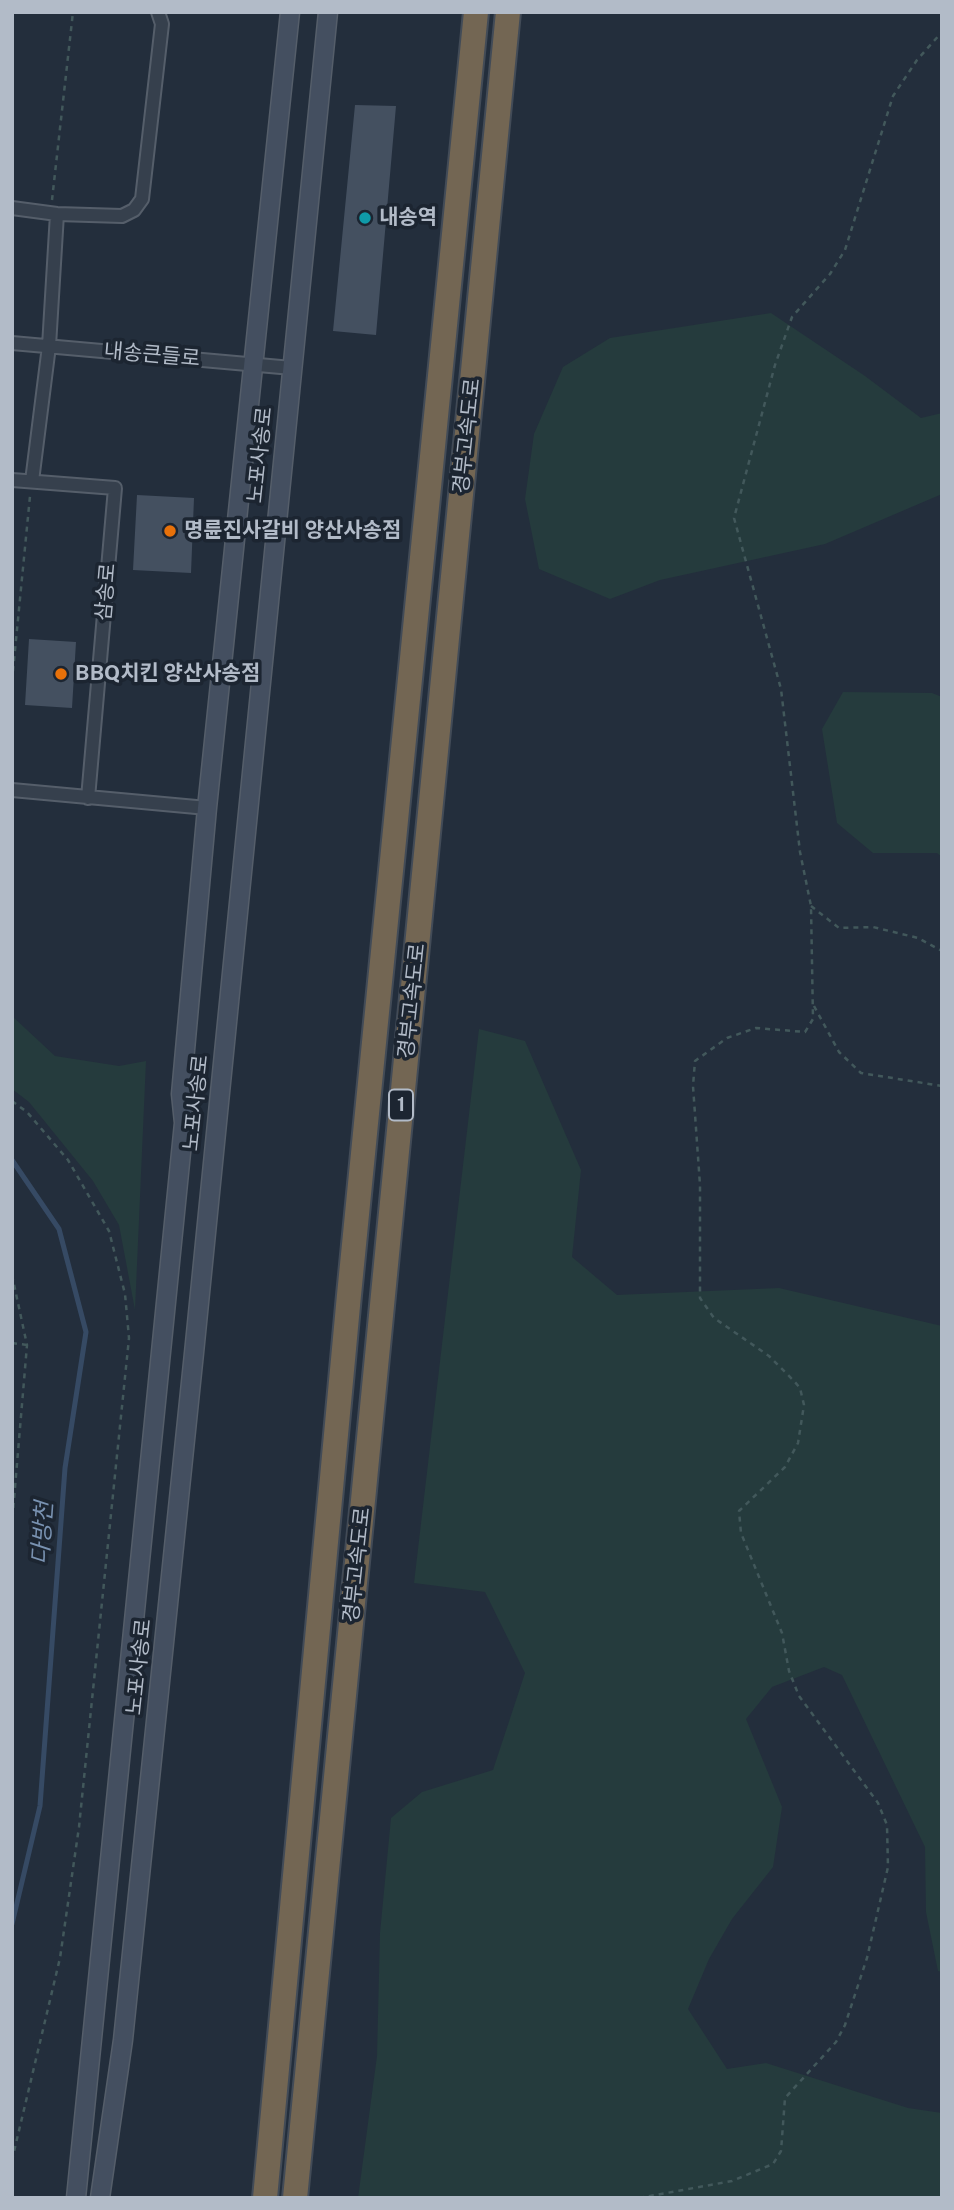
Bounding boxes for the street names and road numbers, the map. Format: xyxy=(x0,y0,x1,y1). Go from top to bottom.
street label: 내송큰들로 xyxy=(103,338,201,372)
street label: 경부고속도로 xyxy=(448,377,486,495)
street label: 노포사송로 xyxy=(242,406,278,504)
street label: 삼송로 xyxy=(91,562,121,622)
street label: 경부고속도로 xyxy=(393,942,431,1060)
street label: 노포사송로 xyxy=(178,1054,214,1152)
road number: 1 xyxy=(389,1090,413,1120)
street label: 경부고속도로 xyxy=(338,1506,376,1624)
street label: 노포사송로 xyxy=(121,1618,157,1716)

